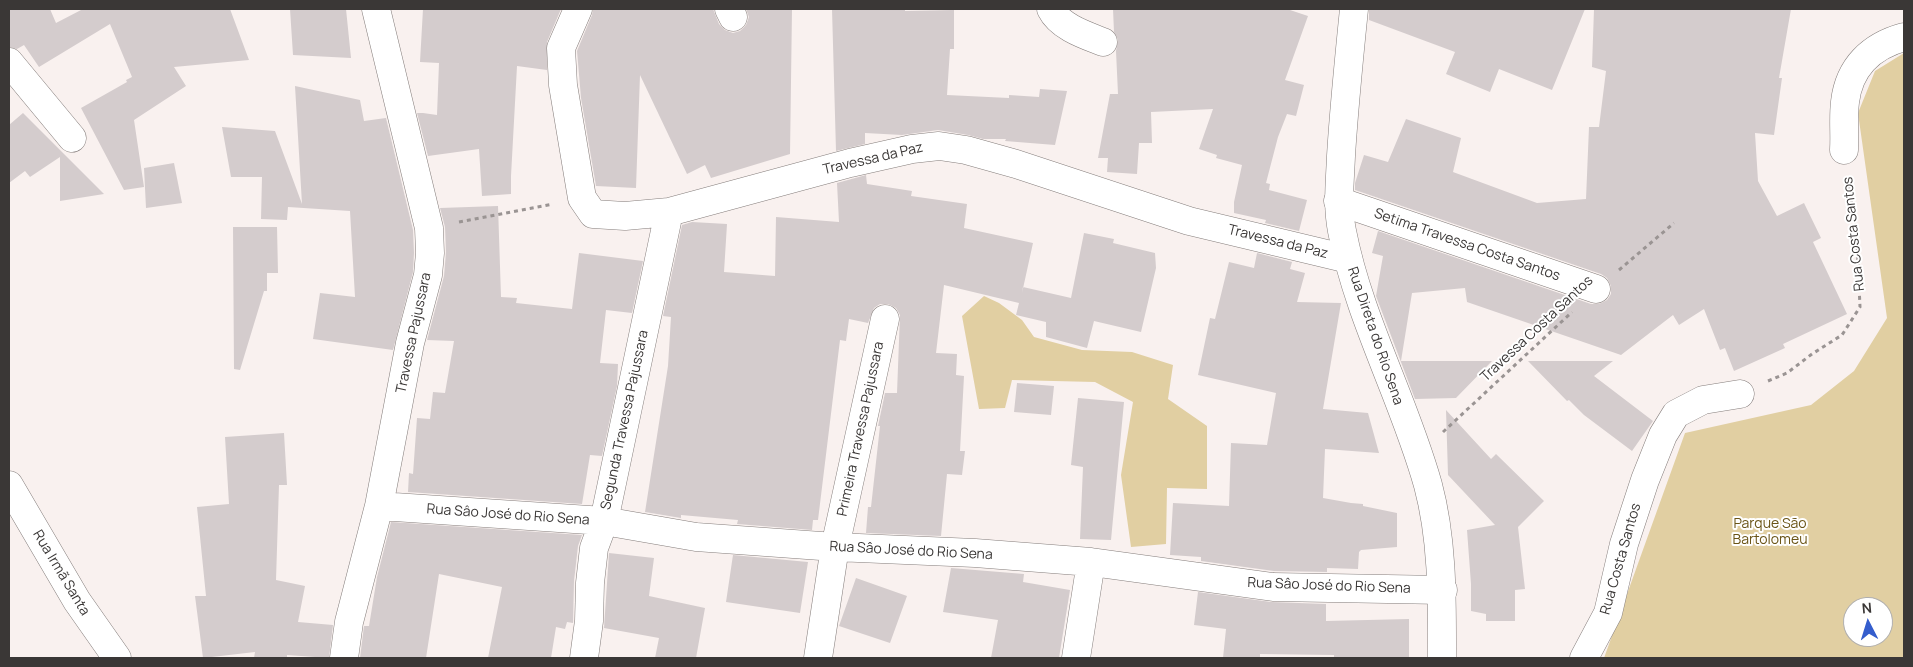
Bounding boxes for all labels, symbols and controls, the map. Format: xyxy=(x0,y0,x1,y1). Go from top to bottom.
street label: Travessa da Paz xyxy=(821,139,925,179)
street label: Rua Costa Santos xyxy=(1840,176,1868,292)
street label: Setima Travessa Costa Santos xyxy=(1372,205,1562,285)
street label: Travessa da Paz xyxy=(1226,221,1330,263)
street label: Rua Direta do Rio Sena xyxy=(1343,265,1407,407)
street label: Travessa Pajussara xyxy=(393,271,435,395)
street label: Travessa Costa Santos xyxy=(1477,273,1597,385)
street label: Segunda Travessa Pajussara xyxy=(598,329,652,511)
street label: Primeira Travessa Pajussara xyxy=(834,340,888,518)
street label: Rua Sâo José do Rio Sena xyxy=(426,501,590,529)
street label: Rua Costa Santos xyxy=(1597,501,1645,617)
park label: Parque São Bartolomeu xyxy=(1733,516,1807,548)
street label: Rua Irmã Santa xyxy=(29,527,93,619)
street label: Rua Sâo José do Rio Sena xyxy=(829,538,993,564)
street label: Rua Sâo José do Rio Sena xyxy=(1247,575,1411,597)
north arrow xyxy=(1843,597,1893,647)
text: N xyxy=(1861,598,1873,617)

